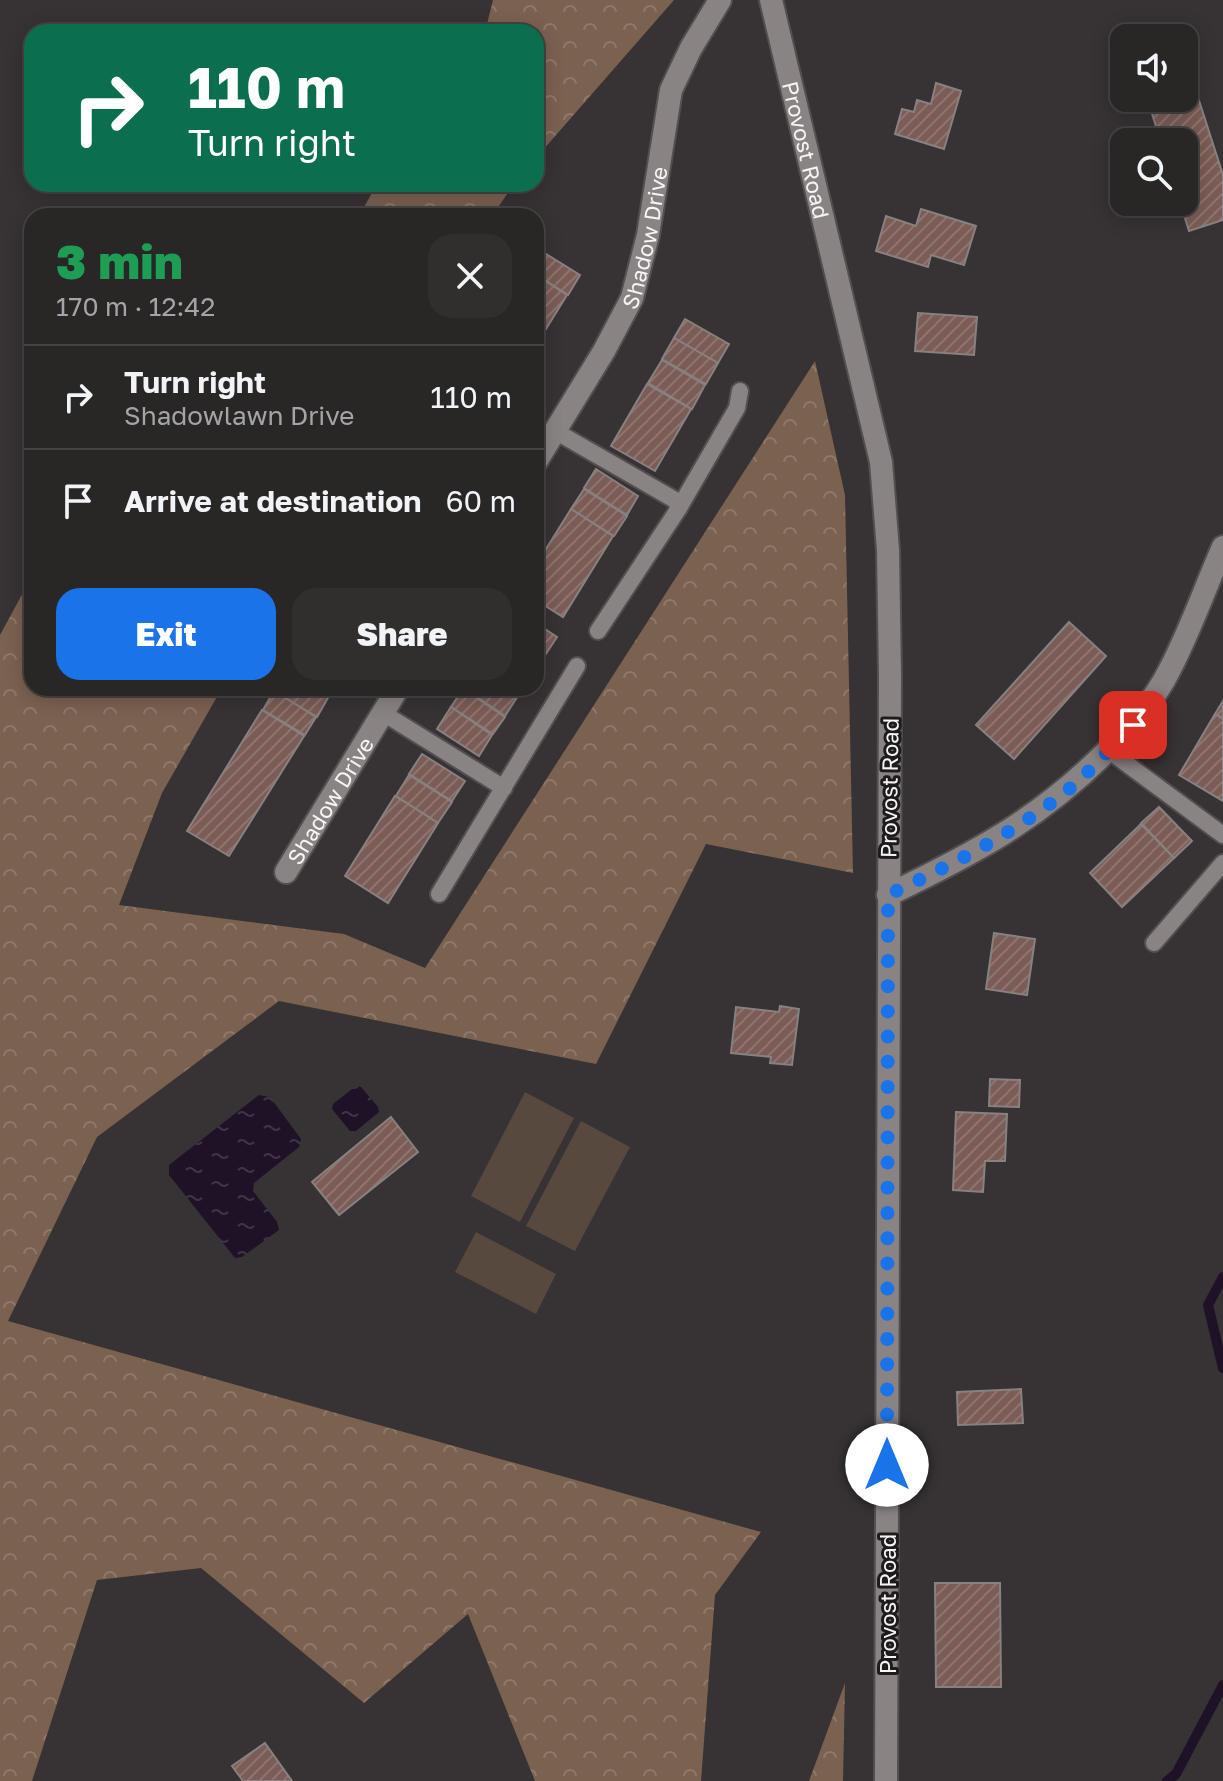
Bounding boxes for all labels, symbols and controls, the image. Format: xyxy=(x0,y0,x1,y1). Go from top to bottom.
map controls xyxy=(1110,24,1198,216)
button: sound xyxy=(1110,24,1198,112)
text: 110 m xyxy=(188,53,345,120)
icon: right xyxy=(56,56,160,160)
street label: Provost Road xyxy=(777,78,836,221)
text: Turn right xyxy=(188,121,356,164)
button: search xyxy=(1110,128,1198,216)
street label: Shadow Drive xyxy=(615,165,672,313)
text: 3 min xyxy=(56,232,183,290)
button: close xyxy=(428,234,512,318)
text: 170 m · 12:42 xyxy=(56,291,215,322)
text: Turn right xyxy=(124,364,266,400)
icon: right xyxy=(56,375,100,419)
text: 110 m xyxy=(430,379,512,415)
text: Shadowlawn Drive xyxy=(124,400,354,431)
icon: arrive xyxy=(56,479,100,523)
text: Arrive at destination xyxy=(124,483,421,519)
text: 60 m xyxy=(445,483,516,519)
button: Exit xyxy=(56,588,276,680)
button: Share xyxy=(292,588,512,680)
pin xyxy=(1099,691,1167,759)
icon: arrive xyxy=(1111,703,1155,747)
street label: Provost Road xyxy=(874,718,904,858)
street label: Shadow Drive xyxy=(281,732,379,869)
position arrow xyxy=(845,1423,929,1507)
street label: Provost Road xyxy=(874,1534,901,1674)

